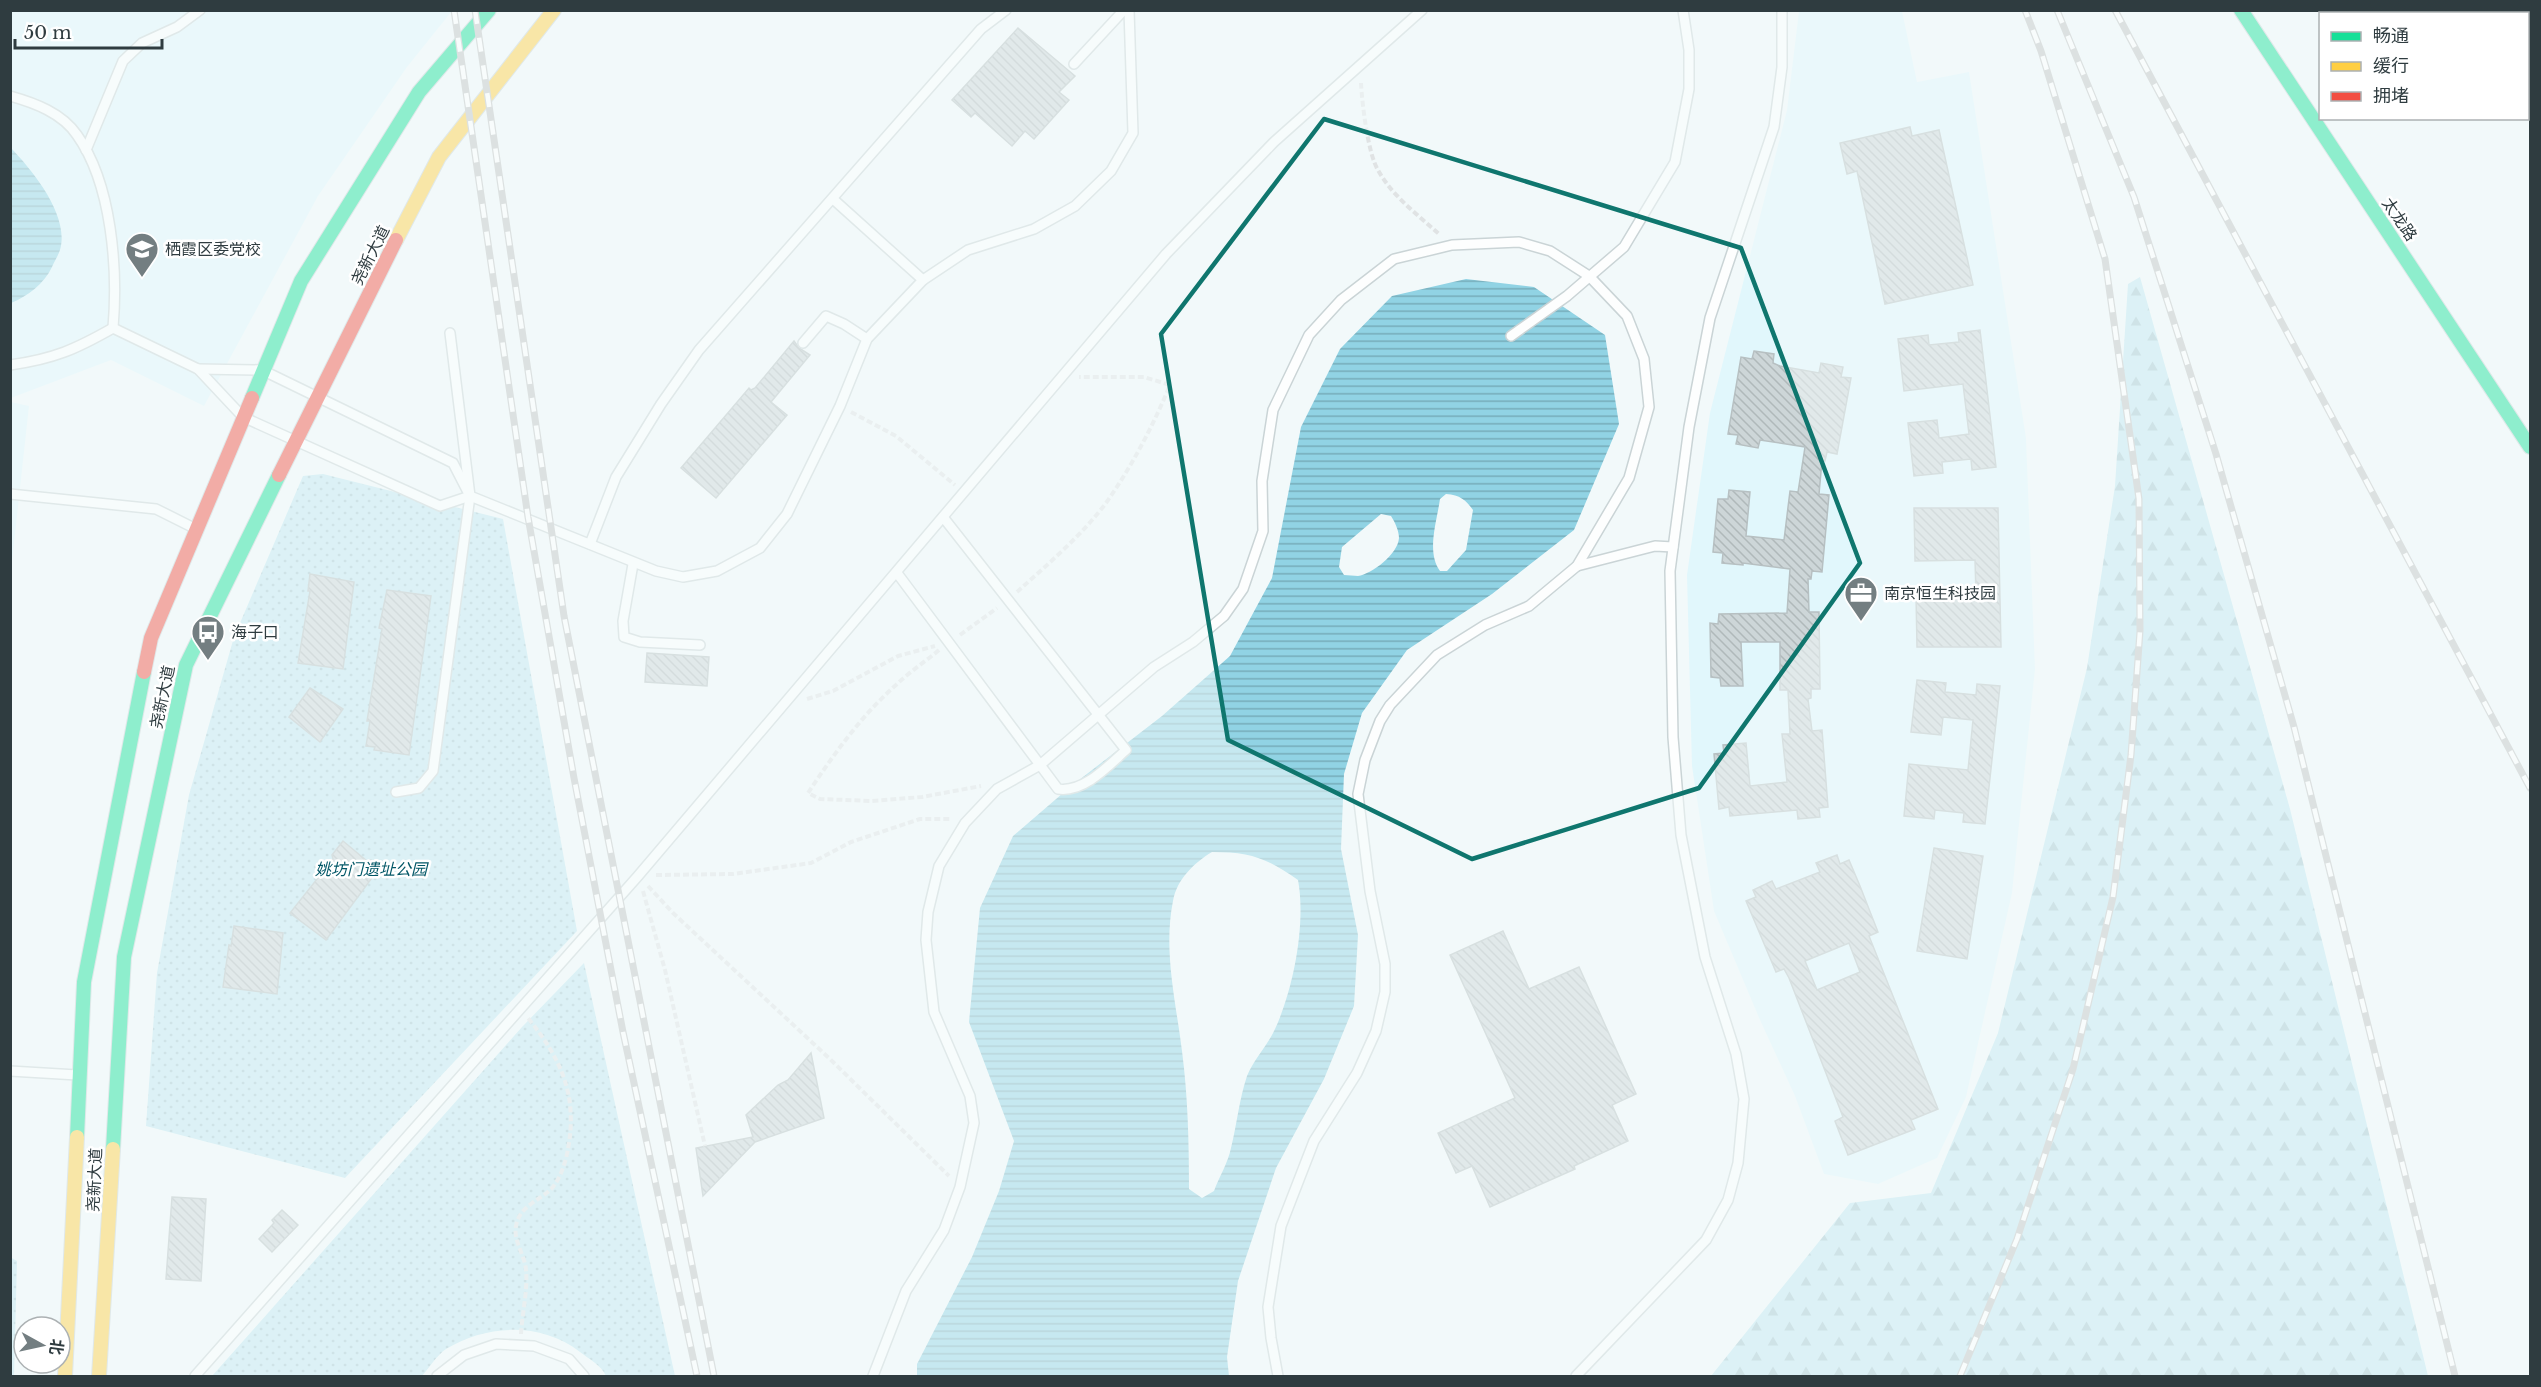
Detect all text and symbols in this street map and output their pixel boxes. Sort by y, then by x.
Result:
scale bar [15,12,162,50]
legend [2319,12,2529,120]
text: 50 m [24,22,72,44]
text: 畅通 [2373,25,2409,47]
text: 缓行 [2373,55,2409,77]
text: 拥堵 [2373,85,2409,107]
street label: 太龙路 [2378,194,2422,244]
street label: 尧新大道 [347,222,393,288]
school or university icon: 栖霞区委党校 [124,231,160,278]
place label: 栖霞区委党校 [165,239,261,259]
office icon: 南京恒生科技园 [1843,575,1879,622]
place label: 南京恒生科技园 [1884,583,1996,603]
bus stop icon: 海子口 [190,614,226,661]
place label: 海子口 [231,622,279,642]
street label: 尧新大道 [146,664,178,730]
park label: 姚坊门遗址公园 [315,859,429,879]
street label: 尧新大道 [82,1148,106,1212]
north arrow [12,1315,72,1375]
text: 北 [46,1338,68,1356]

